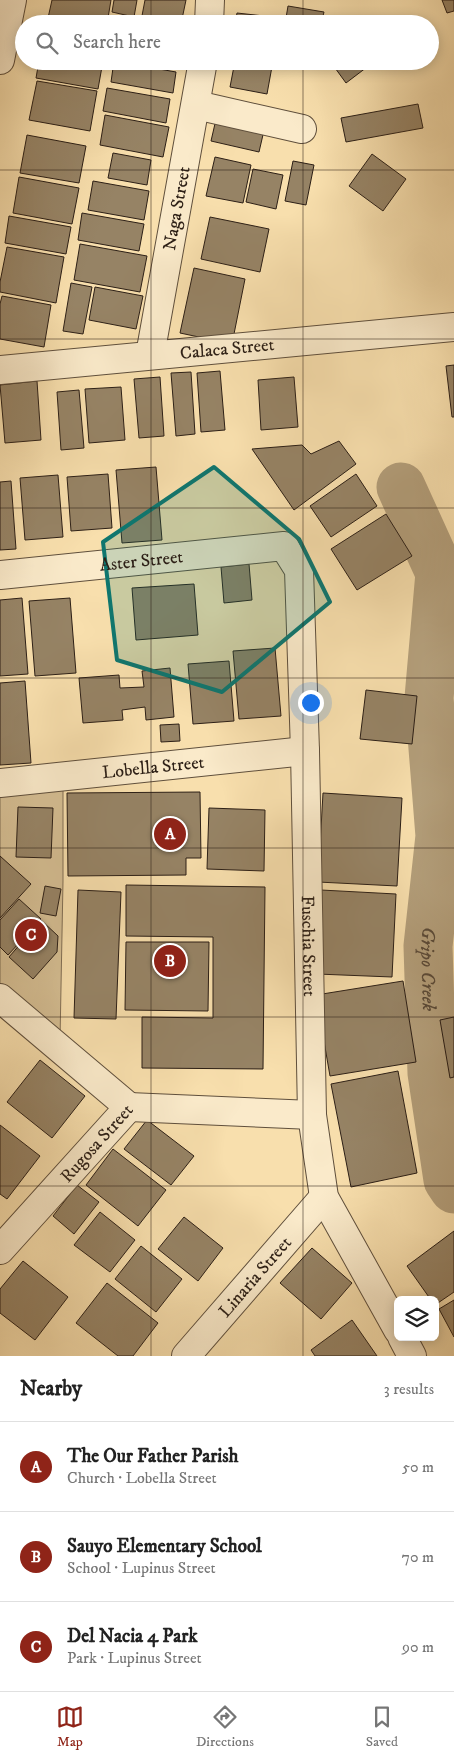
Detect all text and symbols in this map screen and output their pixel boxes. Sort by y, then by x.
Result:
search box [15,15,439,70]
icon: search [33,29,61,57]
text: Search here [73,31,161,54]
street label: Naga Street [159,165,196,252]
street label: Calaca Street [179,334,275,365]
street label: Aster Street [99,546,184,577]
your location [298,690,324,716]
street label: Lobella Street [101,752,206,784]
pin: A [154,815,186,853]
street label: Fuschia Street [296,895,320,997]
pin: C [15,916,47,954]
water label: Gripo Creek [414,926,440,1011]
pin: B [154,942,186,980]
street label: Rugosa Street [56,1100,138,1188]
street label: Linaria Street [214,1232,297,1322]
map controls [394,1296,439,1341]
button: layers [394,1296,439,1341]
text: Nearby [20,1376,82,1402]
text: 3 results [384,1379,434,1399]
text: The Our Father Parish [67,1445,239,1468]
text: A [31,1457,41,1477]
text: 50 m [402,1457,434,1477]
text: Church · Lobella Street [67,1468,217,1488]
text: Sauyo Elementary School [67,1535,262,1558]
text: B [31,1547,41,1567]
text: 70 m [402,1547,434,1567]
text: School · Lupinus Street [67,1558,216,1578]
text: Del Nacia 4 Park [67,1625,198,1648]
text: C [31,1637,41,1657]
text: 90 m [402,1637,434,1657]
text: Park · Lupinus Street [67,1648,202,1668]
tab: Map [56,1703,84,1751]
tab: Directions [196,1703,254,1751]
tab: Saved [366,1703,398,1751]

